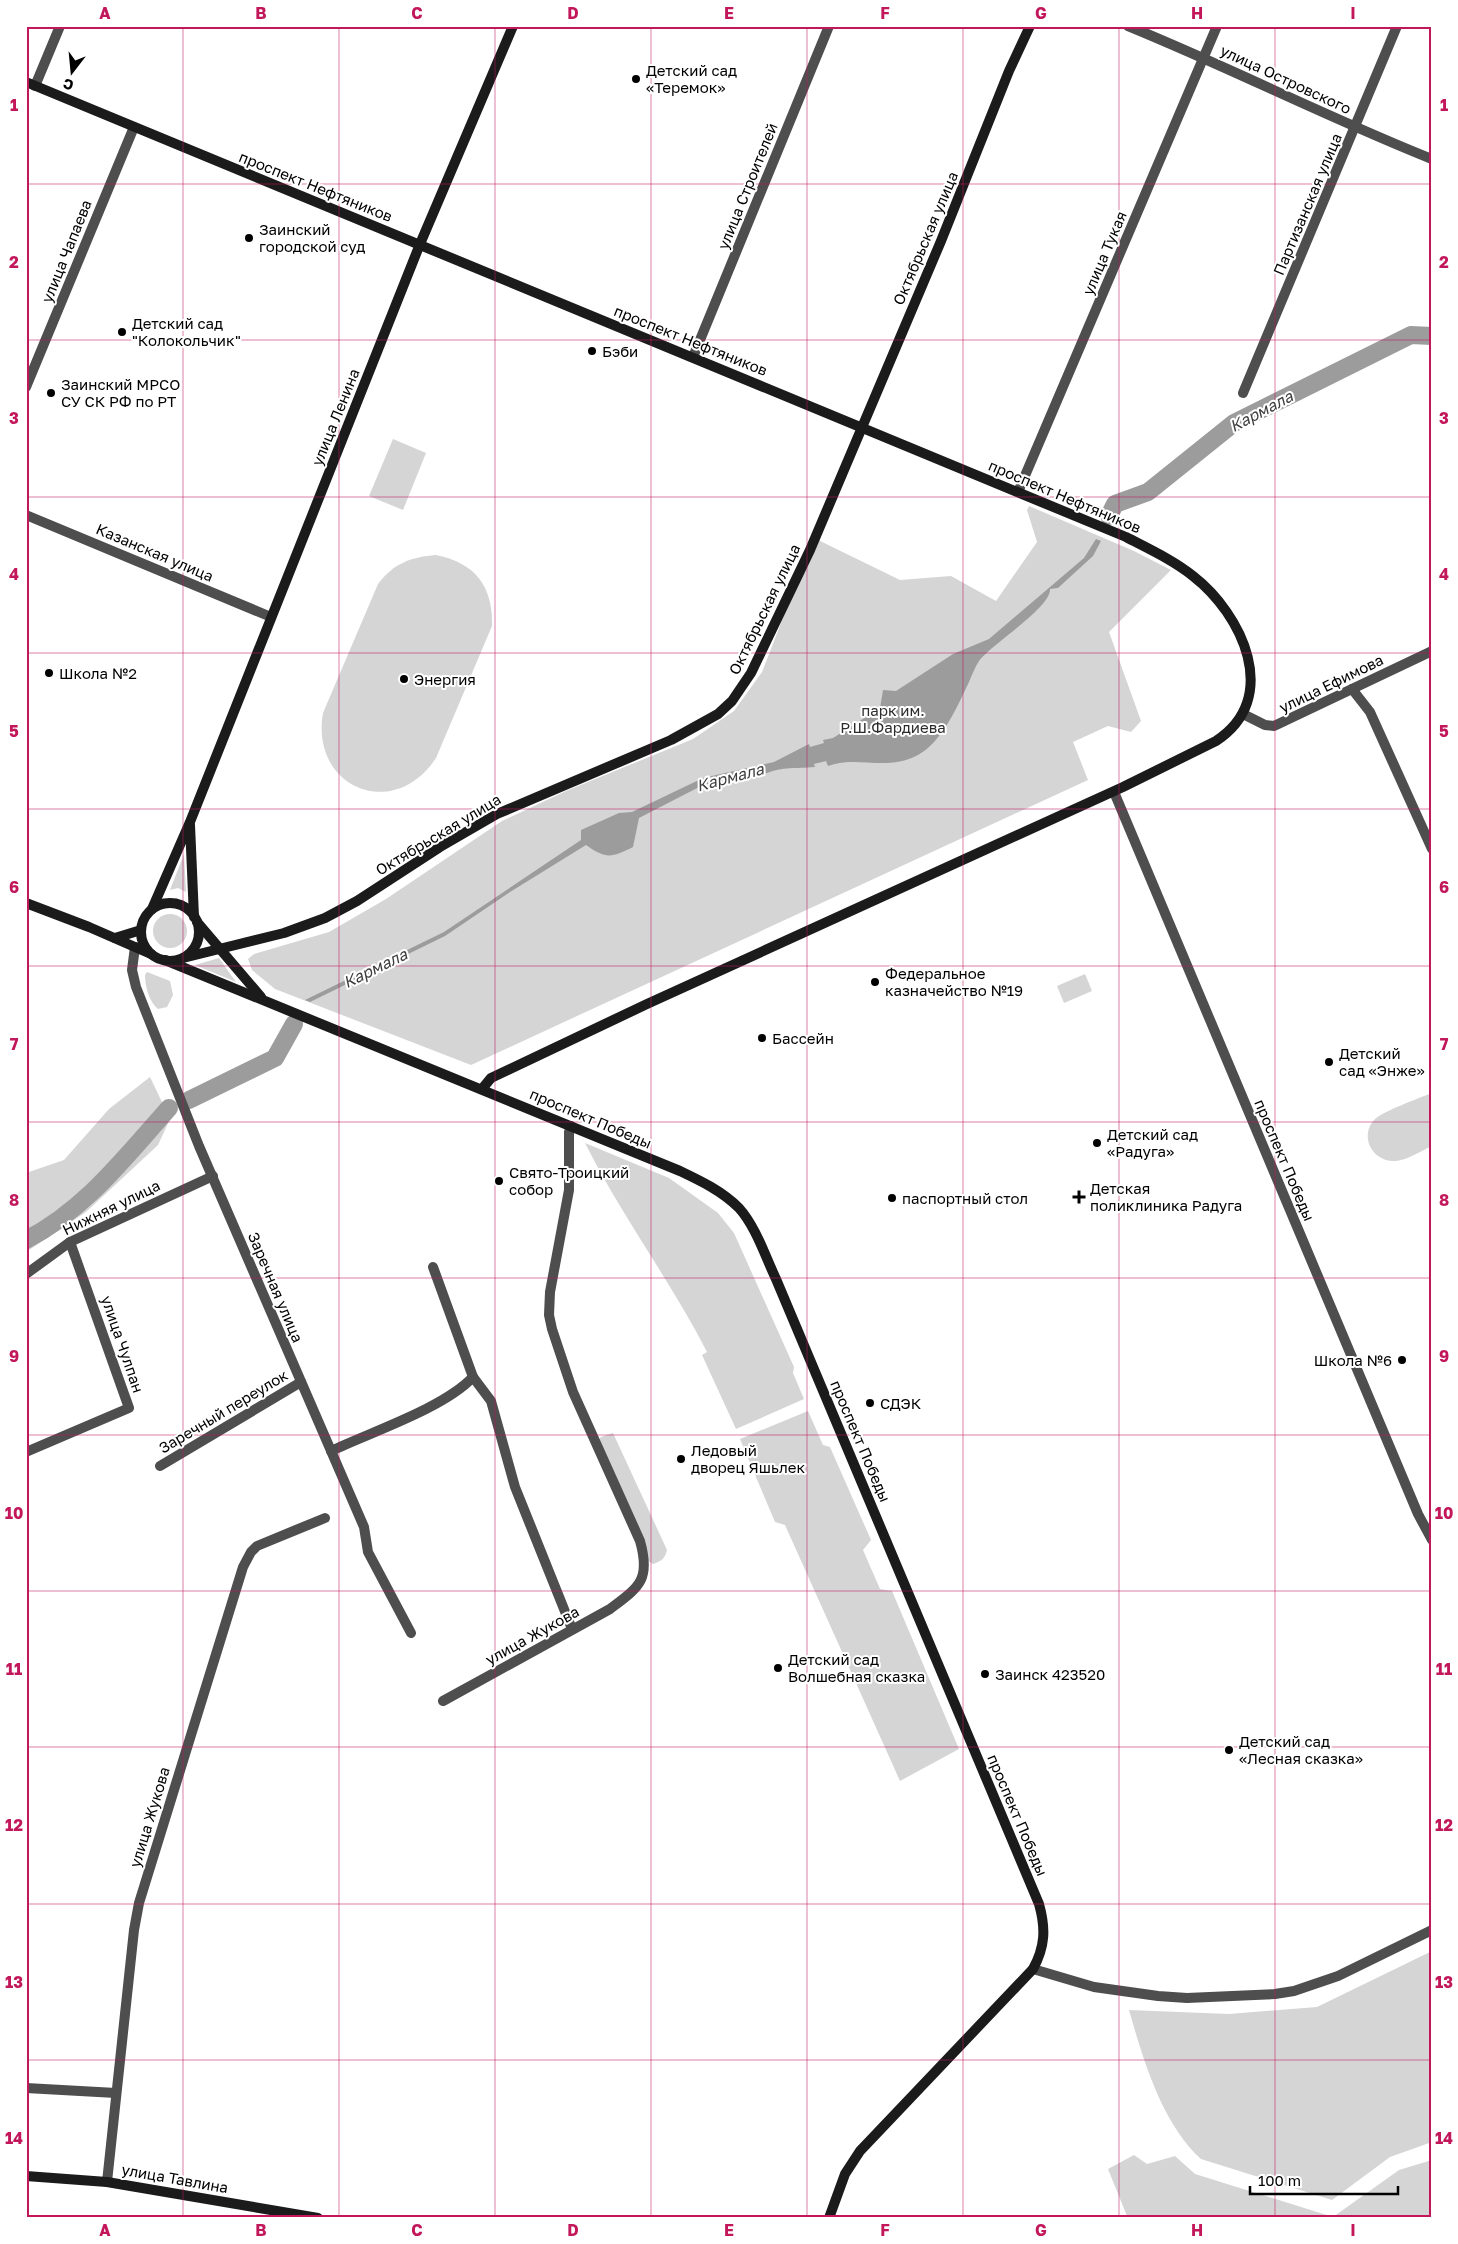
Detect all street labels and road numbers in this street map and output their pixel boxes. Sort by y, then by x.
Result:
street label: улица Островского [1218,41,1354,117]
street label: улица Строителей [713,120,781,252]
street label: Партизанская улица [1269,130,1345,278]
street label: проспект Нефтяников [237,147,395,225]
street label: Октябрьская улица [889,169,961,307]
street label: улица Чапаева [37,197,95,305]
street label: улица Тукая [1078,208,1130,298]
street label: проспект Нефтяников [612,301,770,379]
street label: улица Ленина [307,366,363,468]
street label: проспект Нефтяников [986,456,1144,536]
street label: Казанская улица [94,519,216,585]
street label: Октябрьская улица [725,541,803,677]
street label: улица Ефимова [1276,650,1386,716]
street label: Октябрьская улица [372,789,504,879]
street label: проспект Победы [527,1084,655,1152]
street label: проспект Победы [1251,1096,1319,1224]
street label: Нижняя улица [59,1176,163,1238]
street label: Заречная улица [245,1229,307,1345]
street label: улица Чулпан [98,1293,148,1395]
street label: Заречный переулок [155,1365,291,1457]
street label: проспект Победы [827,1377,895,1505]
street label: улица Жукова [482,1602,582,1668]
street label: проспект Победы [984,1751,1052,1879]
street label: улица Жукова [125,1765,173,1869]
street label: улица Тавлина [120,2160,230,2196]

